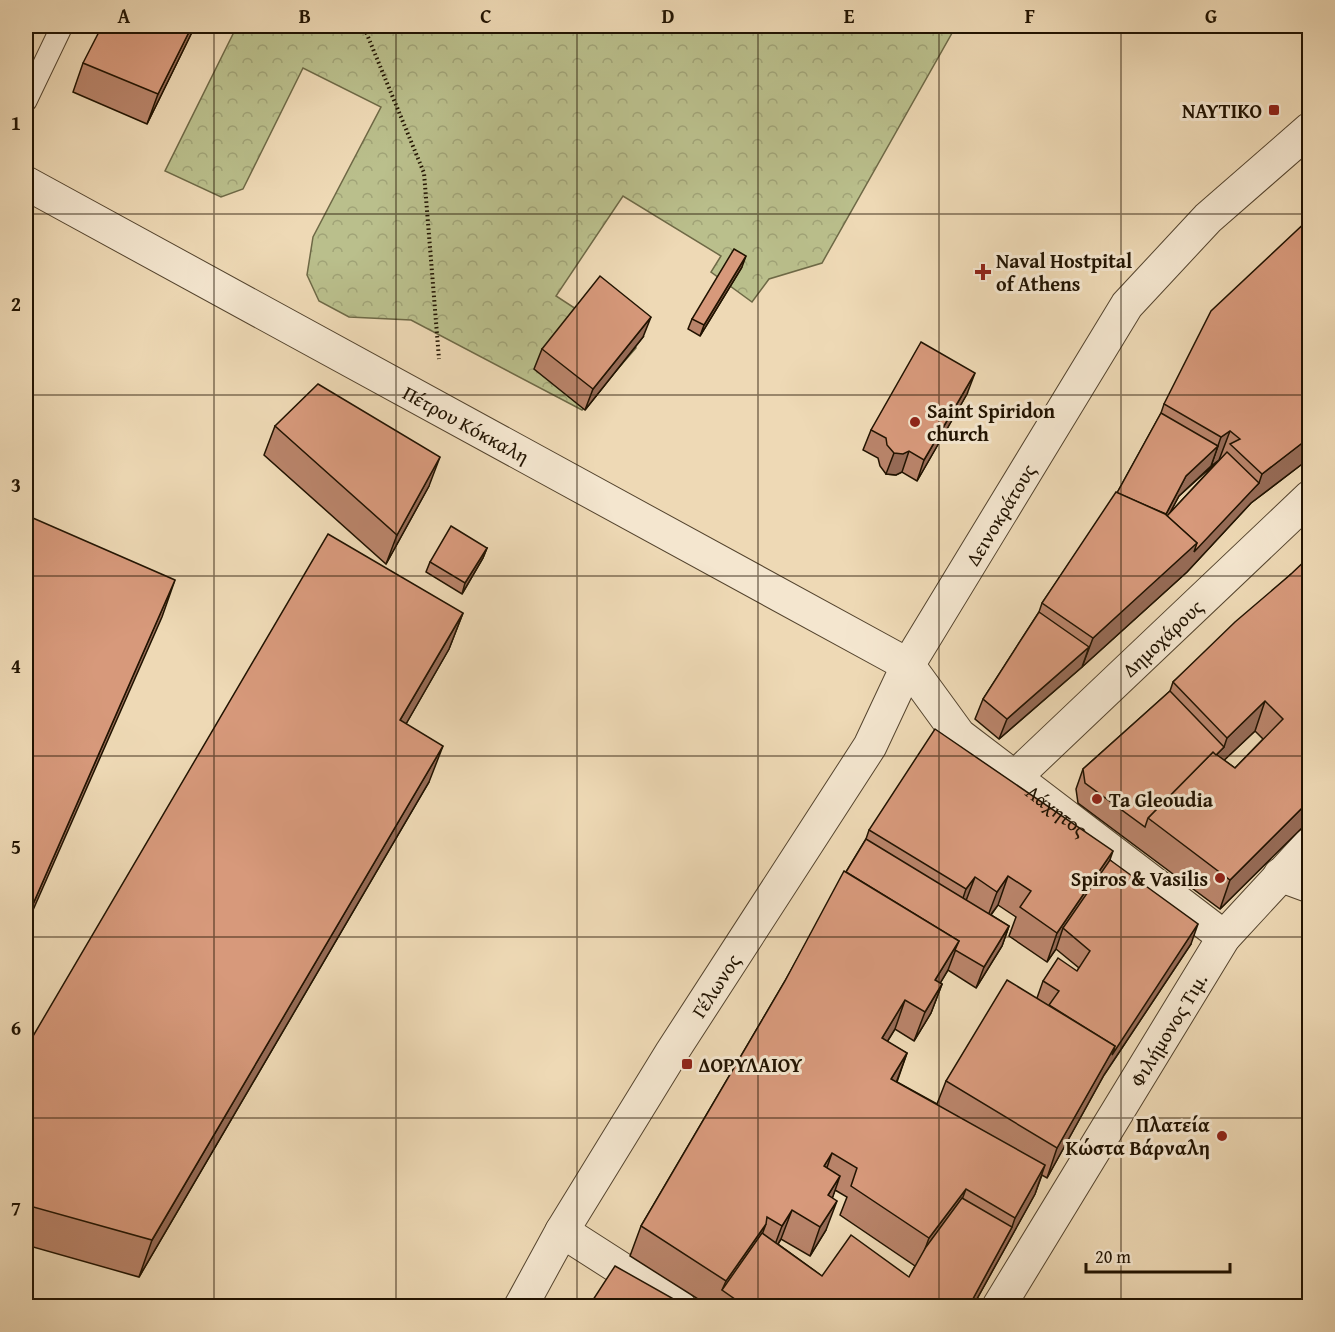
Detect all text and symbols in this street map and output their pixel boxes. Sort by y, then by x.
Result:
text: A [118,1,131,30]
text: B [299,1,311,30]
text: C [480,1,492,30]
text: D [661,1,675,30]
text: E [844,1,855,30]
text: F [1025,1,1035,30]
text: G [1205,1,1217,30]
place label: ΝΑΥΤΙΚΟ [1182,96,1262,125]
marker: ΝΑΥΤΙΚΟ [1267,103,1281,117]
text: 1 [11,108,21,137]
place label: Naval Hostpital of Athens [996,246,1132,298]
marker: Naval Hostpital of Athens [974,263,992,281]
text: 2 [11,289,21,318]
street label: Πέτρου Κόκκαλη [398,377,535,470]
place label: Saint Spiridon church [927,396,1055,448]
marker: Saint Spiridon church [908,415,922,429]
street label: Δεινοκράτους [958,457,1042,571]
text: 3 [11,470,21,499]
street label: Δημοχάρους [1115,592,1209,683]
text: 4 [11,651,21,680]
street label: Λάχητος [1020,777,1094,843]
place label: Ta Gleoudia [1109,785,1214,814]
marker: Ta Gleoudia [1090,792,1104,806]
text: 5 [11,832,21,861]
place label: Spiros & Vasilis [1071,864,1208,893]
marker: Spiros & Vasilis [1213,871,1227,885]
street label: Γέλωνος [684,947,747,1023]
street label: Φιλήμονος Τιμ. [1122,967,1214,1092]
text: 6 [11,1013,21,1042]
place label: ΔΟΡΥΛΑΙΟΥ [698,1050,803,1079]
marker: ΔΟΡΥΛΑΙΟΥ [680,1057,694,1071]
place label: Πλατεία Κώστα Βάρναλη [1066,1110,1210,1162]
marker: Πλατεία Κώστα Βάρναλη [1215,1129,1229,1143]
text: 7 [11,1193,21,1222]
scale bar [1086,1236,1230,1274]
text: 20 m [1095,1243,1131,1270]

